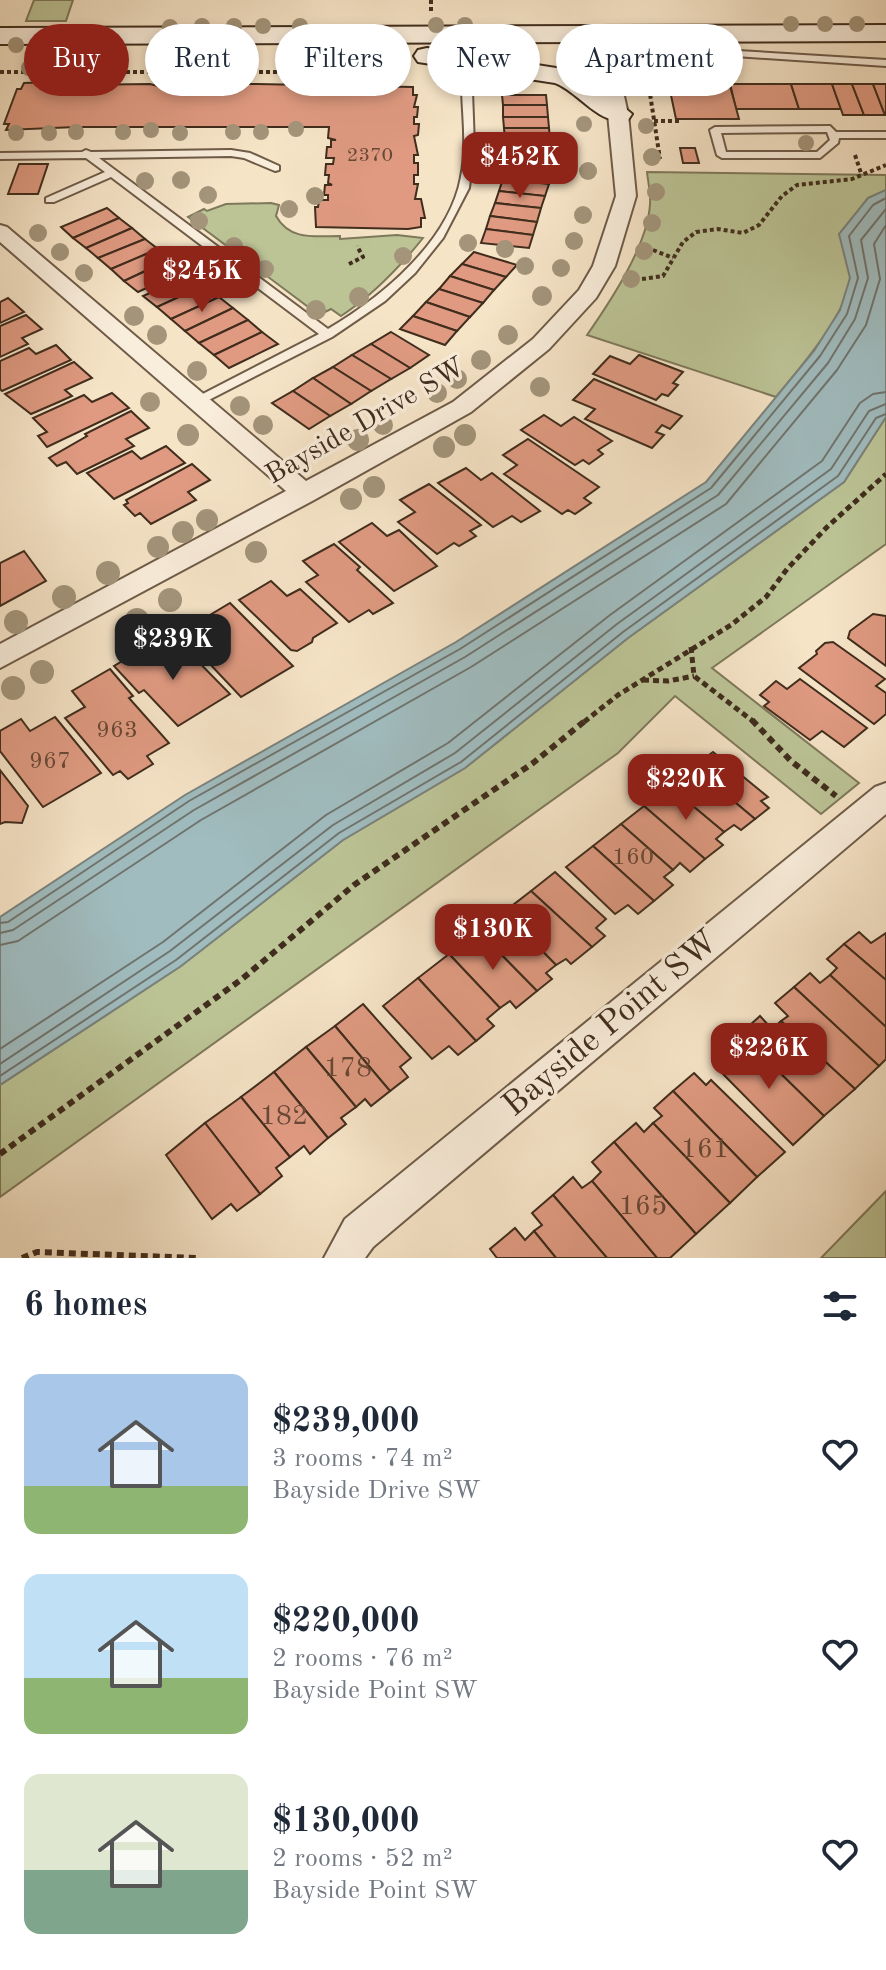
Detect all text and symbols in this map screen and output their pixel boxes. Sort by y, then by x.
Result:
chip: Buy [24,24,129,96]
chip: Rent [145,24,259,96]
chip: Filters [275,24,411,96]
chip: New [427,24,540,96]
chip: Apartment [556,24,743,96]
pin: $452K [464,132,576,200]
text: $452K [480,145,560,171]
house number: 2370 [347,146,393,166]
pin: $245K [146,246,258,314]
text: $245K [162,259,242,285]
street label: Bayside Drive SW [262,354,470,490]
pin: $239K [117,614,229,682]
text: $239K [133,627,213,653]
house number: 963 [96,719,138,743]
house number: 967 [29,750,71,774]
pin: $220K [630,754,742,822]
text: $220K [646,767,726,793]
house number: 160 [612,846,654,870]
pin: $130K [437,904,549,972]
text: $130K [453,917,533,943]
street label: Bayside Point SW [497,924,725,1124]
pin: $226K [713,1023,825,1091]
text: $226K [729,1036,809,1062]
house number: 178 [324,1055,372,1083]
house number: 182 [260,1103,308,1131]
house number: 161 [681,1136,729,1164]
house number: 165 [619,1193,667,1221]
icon: filters [818,1284,862,1328]
text: 6 homes [24,1289,147,1323]
text: $239,000 [272,1405,420,1439]
icon: home [88,1406,184,1502]
icon: heart [818,1432,862,1476]
text: 3 rooms · 74 m² [272,1446,453,1472]
text: Bayside Drive SW [272,1478,481,1504]
text: $220,000 [272,1605,420,1639]
icon: home [88,1606,184,1702]
icon: heart [818,1632,862,1676]
text: 2 rooms · 76 m² [272,1646,453,1672]
text: Bayside Point SW [272,1678,478,1704]
text: $130,000 [272,1805,420,1839]
icon: home [88,1806,184,1902]
icon: heart [818,1832,862,1876]
text: 2 rooms · 52 m² [272,1846,453,1872]
text: Bayside Point SW [272,1878,478,1904]

